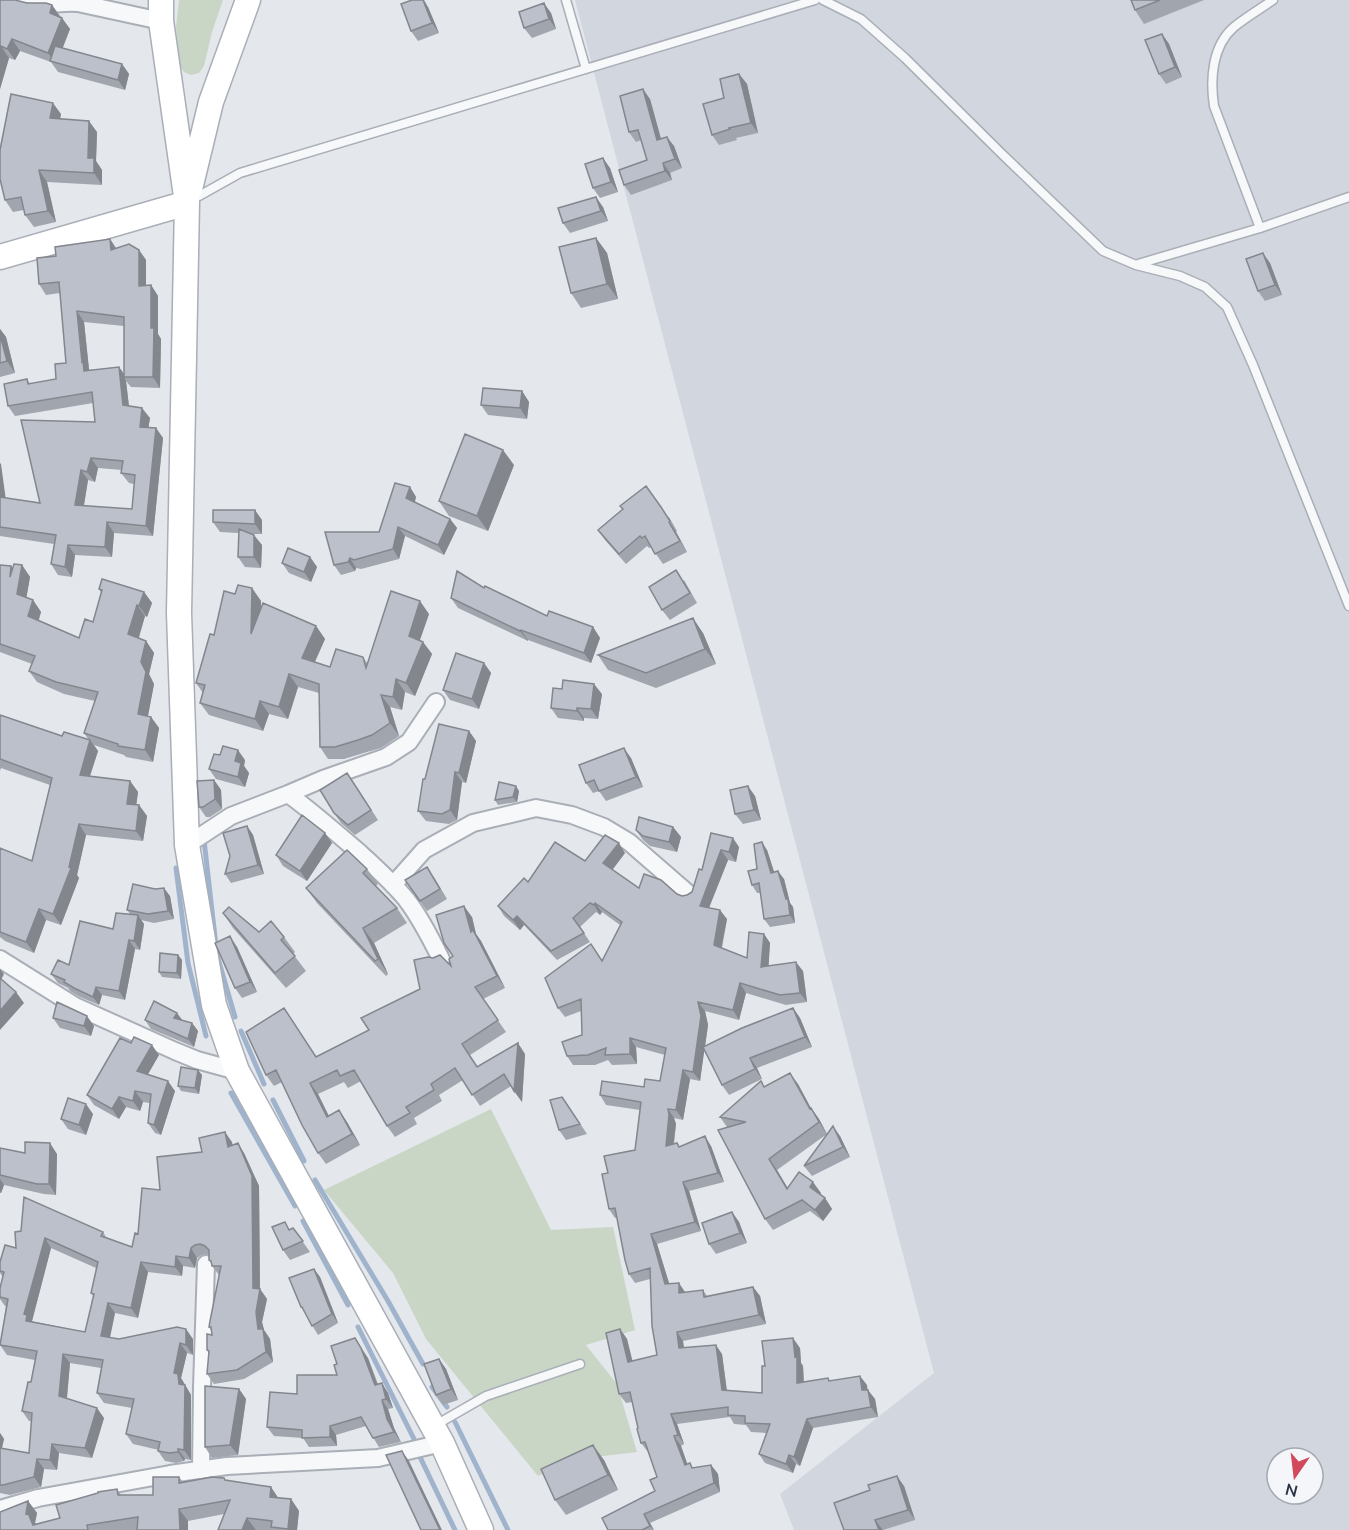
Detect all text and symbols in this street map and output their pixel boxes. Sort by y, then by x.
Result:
north arrow [1265,1446,1325,1506]
text: N [1283,1479,1300,1502]

